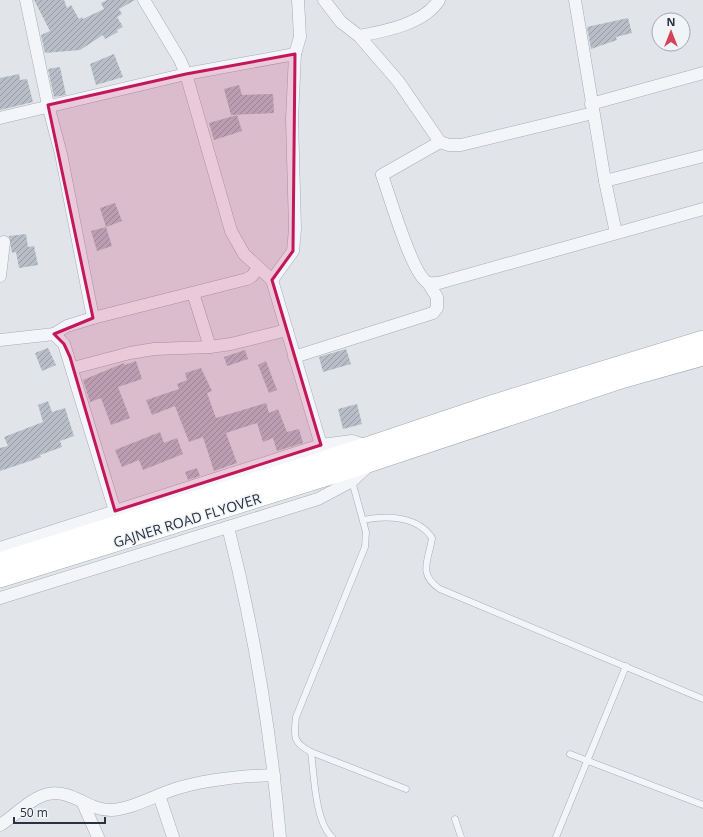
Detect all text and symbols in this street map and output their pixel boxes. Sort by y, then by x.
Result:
north arrow [651,12,691,52]
text: N [667,14,675,29]
street label: GAJNER ROAD FLYOVER [111,488,264,552]
scale bar [14,799,105,825]
text: 50 m [20,804,48,821]

